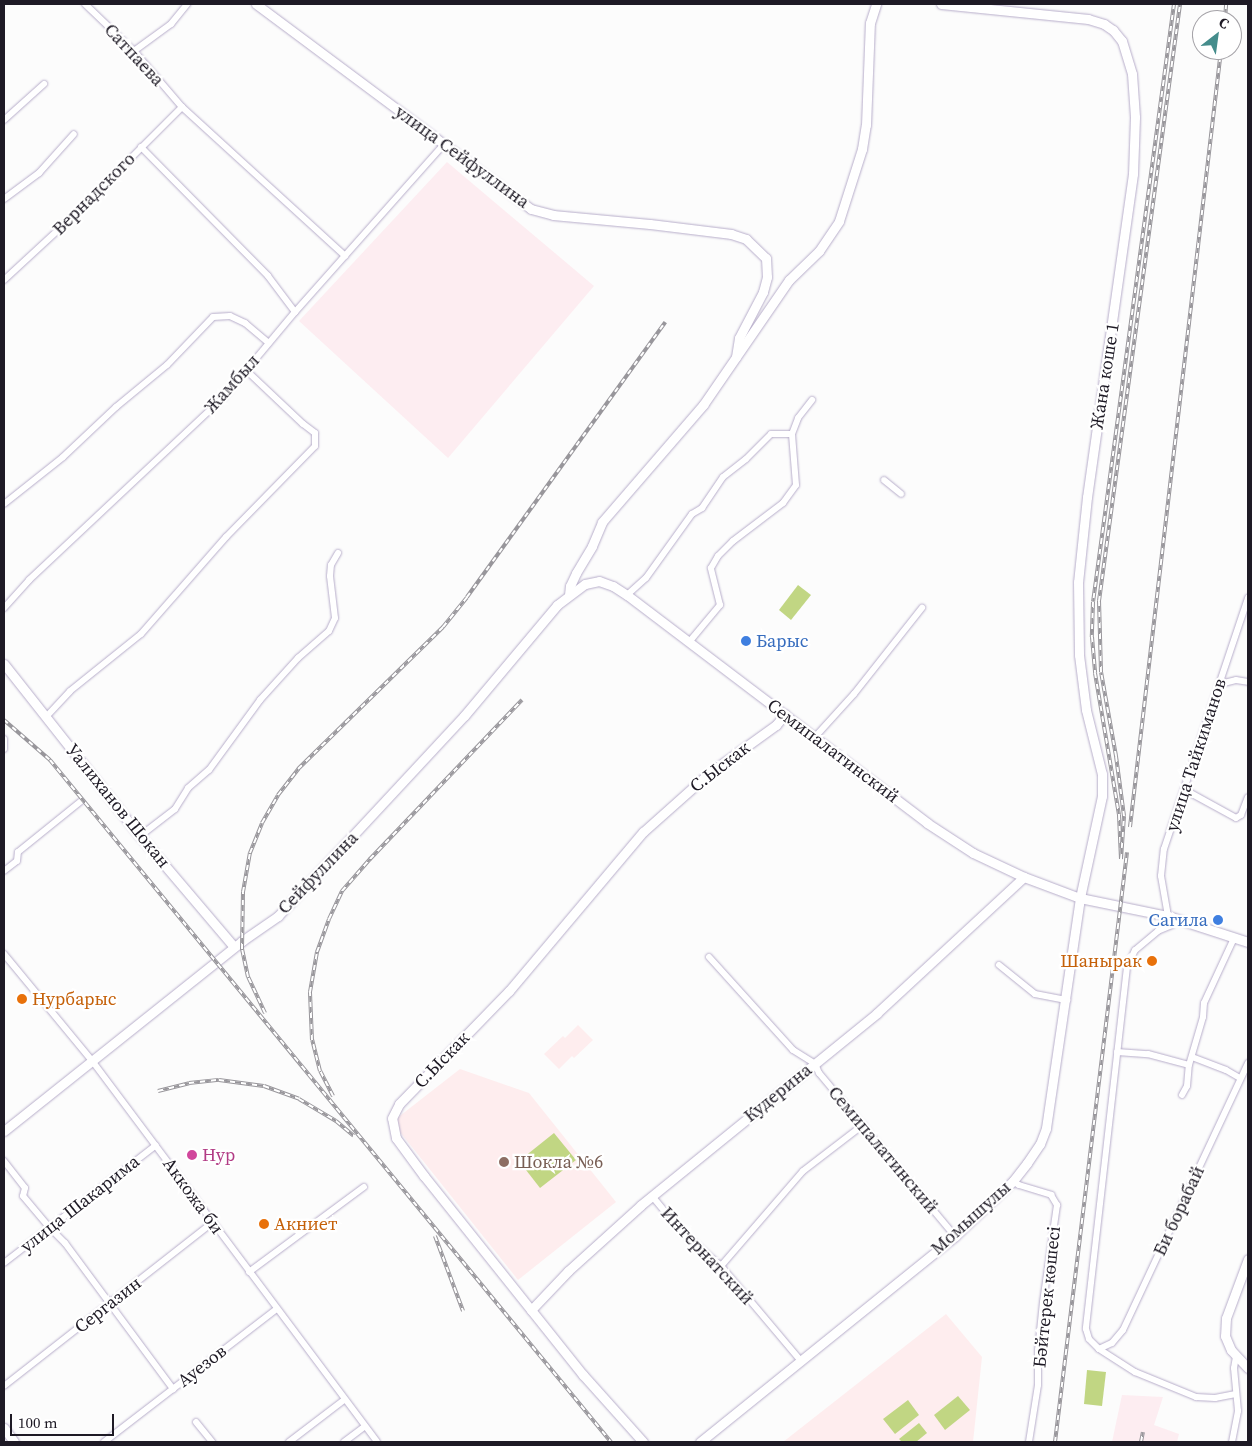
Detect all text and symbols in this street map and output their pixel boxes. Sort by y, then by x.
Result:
north arrow [1192,10,1242,60]
text: С [1215,12,1233,34]
street label: Сатпаева [100,19,168,91]
street label: улица Сейфуллина [391,101,533,213]
street label: Вернадского [48,148,140,240]
street label: Жана коше 1 [1086,321,1124,431]
street label: Жамбыл [200,350,264,418]
place label: Барыс [756,630,809,652]
marker: Барыс [740,635,752,647]
street label: улица Тайкиманов [1161,676,1231,834]
street label: Семипалатинский [763,694,903,808]
street label: С.Ыскак [686,737,754,797]
street label: Уалиханов Шокан [61,740,175,872]
street label: Сейфуллина [273,827,363,919]
place label: Сагила [1149,909,1208,931]
marker: Сагила [1212,914,1224,926]
place label: Шанырак [1060,950,1142,972]
marker: Шанырак [1146,955,1158,967]
place label: Нурбарыс [32,988,117,1010]
marker: Нурбарыс [16,993,28,1005]
street label: С.Ыскак [410,1027,474,1093]
street label: Кудерина [740,1059,816,1127]
street label: Семипалатинский [823,1082,943,1218]
place label: Нур [202,1144,235,1166]
marker: Нур [186,1149,198,1161]
street label: улица Шакарима [16,1151,144,1257]
place label: Шокла №6 [514,1151,603,1173]
street label: Аккожа би [158,1154,228,1238]
marker: Шокла №6 [498,1156,510,1168]
street label: Би борабай [1149,1163,1209,1259]
street label: Момышулы [927,1177,1015,1259]
street label: Интернатский [656,1202,758,1310]
place label: Акниет [274,1213,337,1235]
marker: Акниет [258,1218,270,1230]
street label: Бәйтерек көшесі [1029,1225,1065,1369]
street label: Сергазин [70,1272,146,1338]
street label: Ауезов [173,1340,231,1392]
scale bar [12,1404,116,1436]
text: 100 m [18,1412,58,1433]

